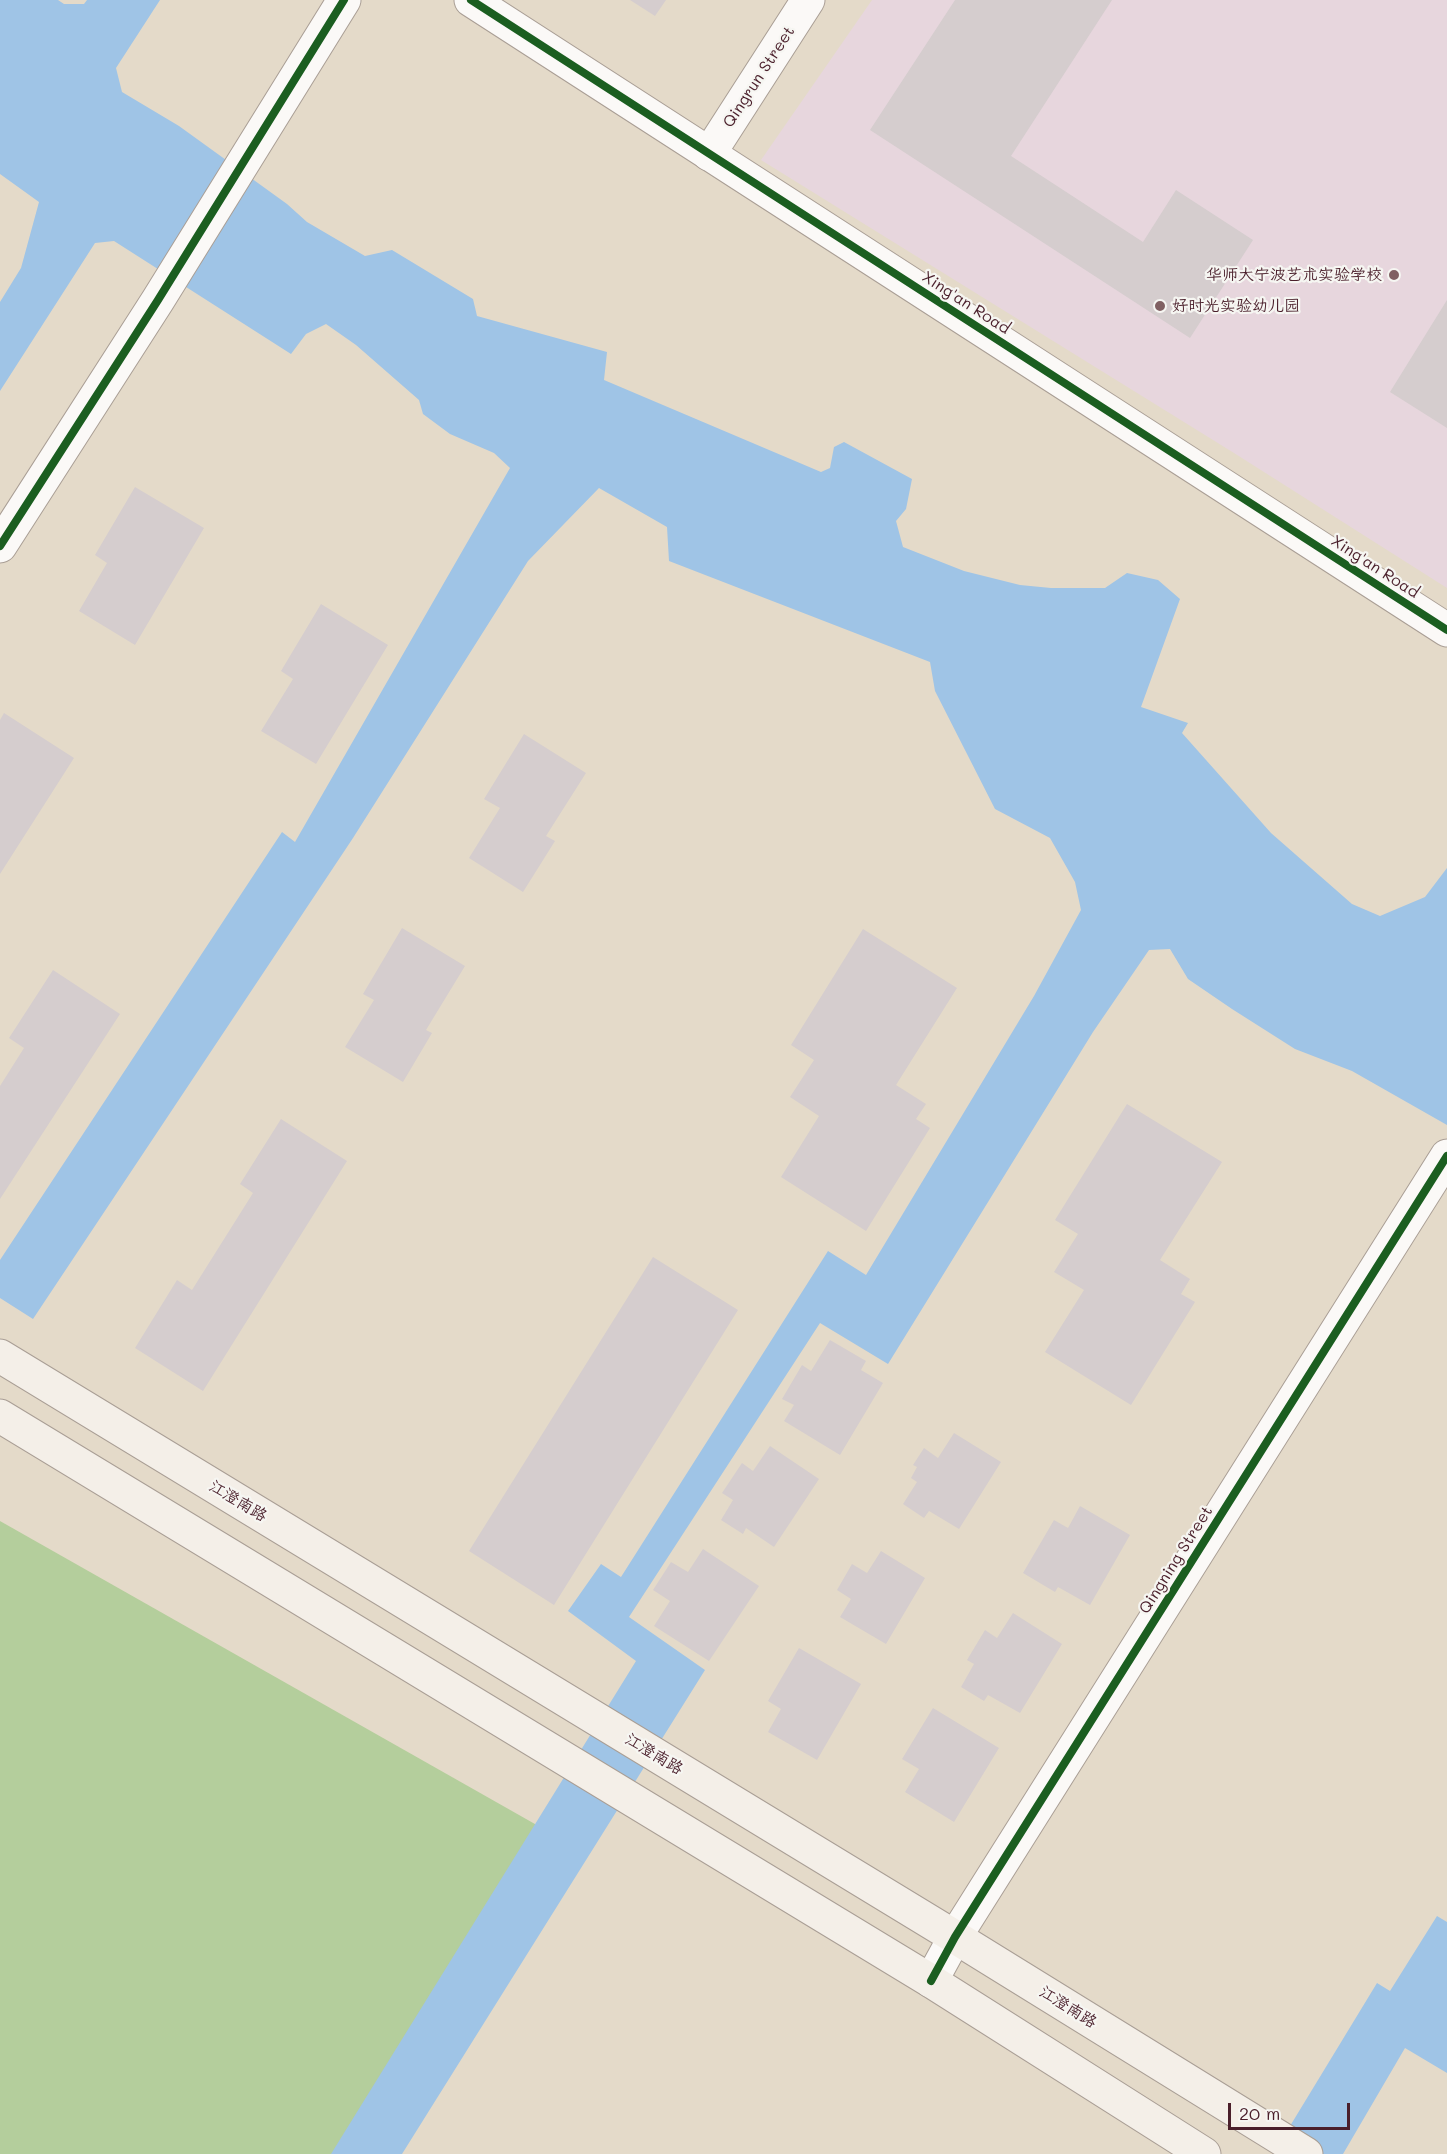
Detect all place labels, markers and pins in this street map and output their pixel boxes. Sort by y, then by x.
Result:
place label: 华师大宁波艺术实验学校 [1206,265,1382,285]
marker: 华师大宁波艺术实验学校 [1387,268,1401,282]
place label: 好时光实验幼儿园 [1172,296,1300,316]
marker: 好时光实验幼儿园 [1153,299,1167,313]

